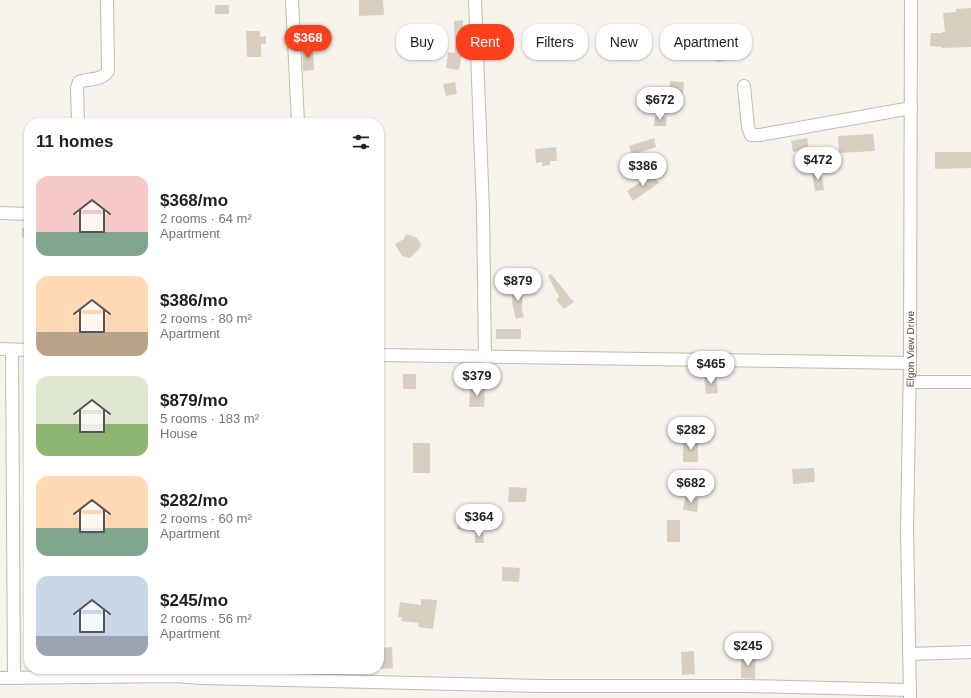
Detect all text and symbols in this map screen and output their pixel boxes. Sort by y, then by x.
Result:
chip: Buy [396,24,448,60]
chip: Rent [456,24,514,60]
chip: Filters [522,24,588,60]
chip: New [596,24,652,60]
chip: Apartment [660,24,752,60]
pin: $368 [284,25,332,59]
text: $368 [294,30,322,45]
pin: $672 [636,87,684,121]
text: $672 [646,92,674,107]
icon: filters [350,131,372,153]
text: 11 homes [36,132,114,151]
pin: $472 [794,147,842,181]
text: $472 [804,152,832,167]
pin: $386 [619,153,667,187]
text: $386 [629,158,657,173]
text: $368/mo [160,191,228,210]
icon: home [68,192,116,240]
text: 2 rooms · 64 m² [160,211,252,226]
text: Apartment [160,226,220,241]
pin: $879 [494,268,542,302]
text: $879 [504,273,532,288]
text: $386/mo [160,291,228,310]
icon: home [68,292,116,340]
text: 2 rooms · 80 m² [160,311,252,326]
street label: Elgon View Drive [904,311,916,387]
text: Apartment [160,326,220,341]
pin: $465 [687,351,735,385]
text: $465 [697,356,725,371]
pin: $379 [453,363,501,397]
text: $379 [463,368,491,383]
text: $879/mo [160,391,228,410]
icon: home [68,392,116,440]
text: 5 rooms · 183 m² [160,411,259,426]
pin: $282 [667,417,715,451]
text: $282 [677,422,705,437]
text: House [160,426,198,441]
pin: $682 [667,470,715,504]
text: $682 [677,475,705,490]
text: $282/mo [160,491,228,510]
icon: home [68,492,116,540]
pin: $364 [455,504,503,538]
text: $364 [465,509,493,524]
text: 2 rooms · 60 m² [160,511,252,526]
text: Apartment [160,526,220,541]
text: $245/mo [160,591,228,610]
icon: home [68,592,116,640]
text: 2 rooms · 56 m² [160,611,252,626]
text: Apartment [160,626,220,641]
pin: $245 [724,633,772,667]
text: $245 [734,638,762,653]

